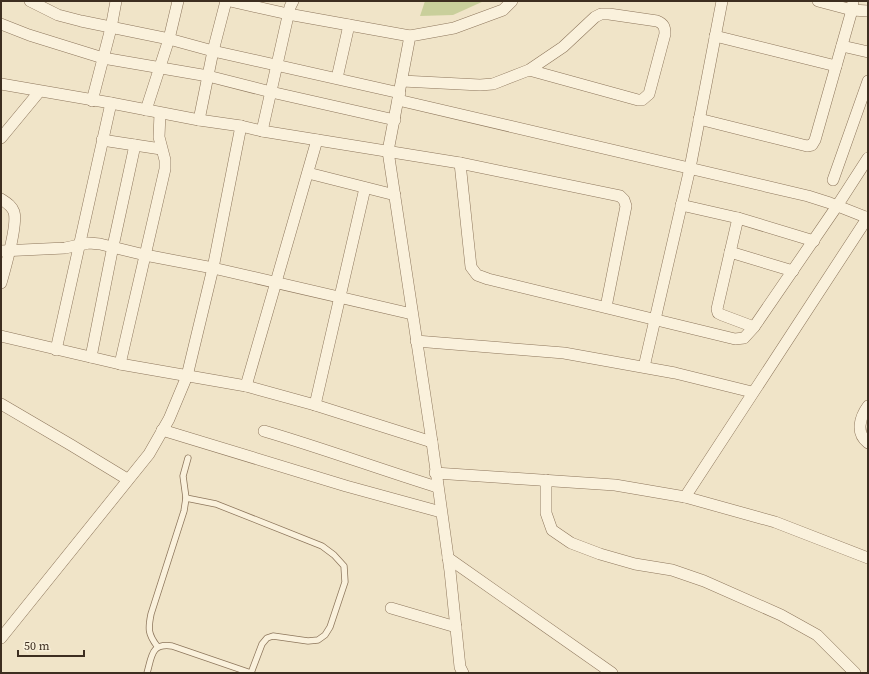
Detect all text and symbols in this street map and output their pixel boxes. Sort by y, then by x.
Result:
scale bar [18,632,84,658]
text: 50 m [24,638,50,654]

